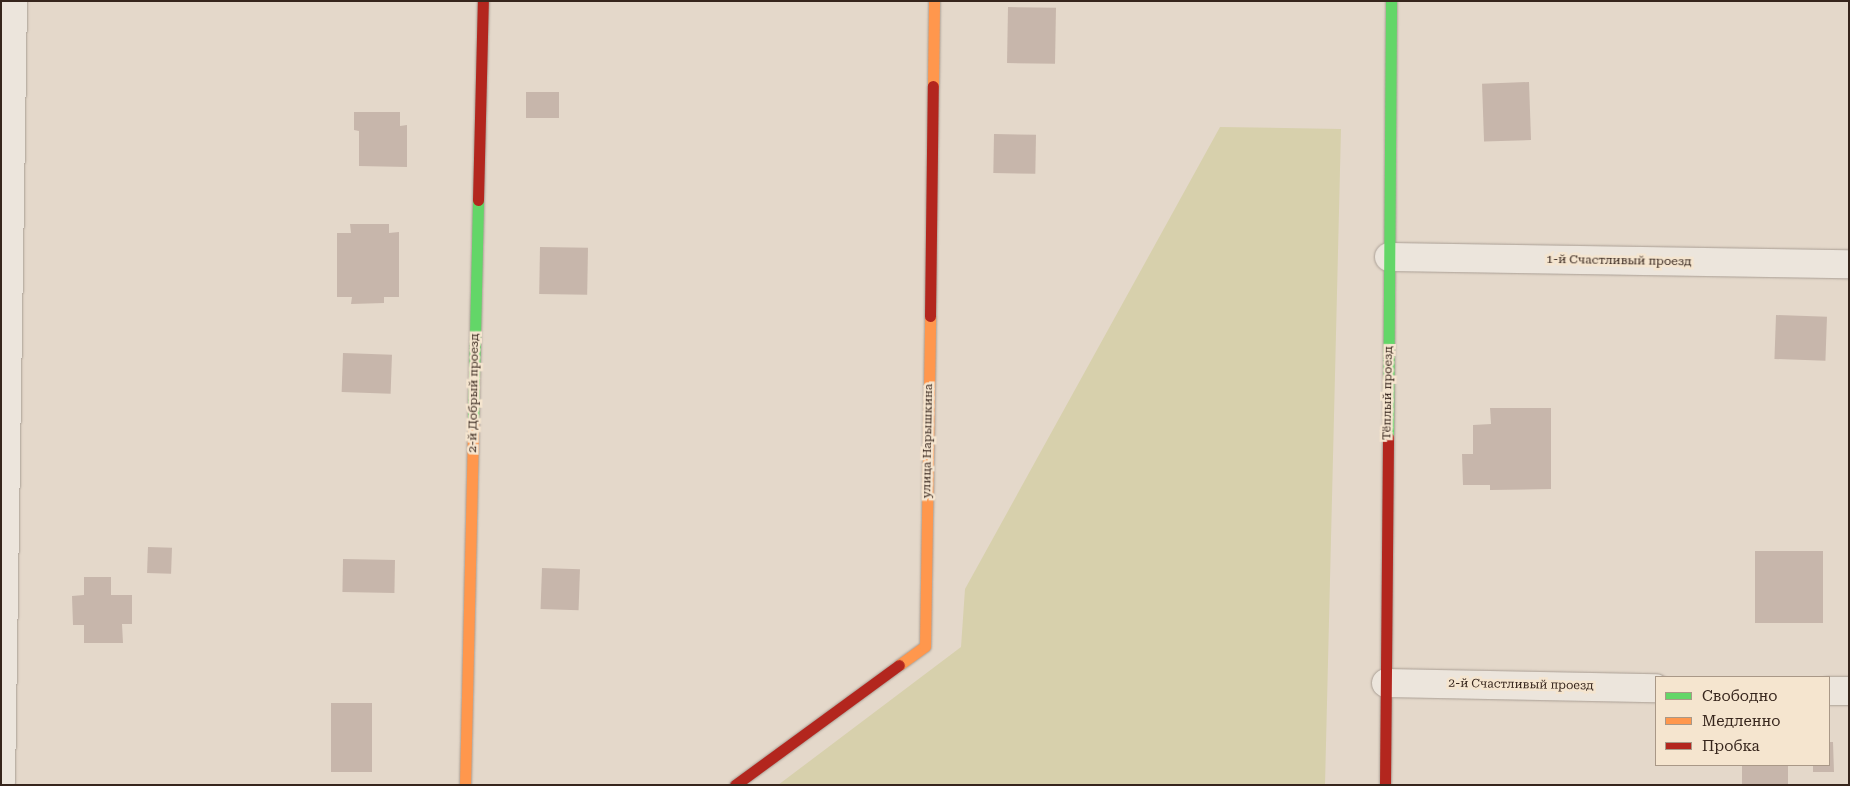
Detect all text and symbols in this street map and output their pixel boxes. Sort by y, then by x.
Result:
street label: 1-й Счастливый проезд [1546,253,1692,269]
street label: 2-й Добрый проезд [466,333,482,453]
street label: Тёплый проезд [1380,346,1396,440]
street label: улица Нарышкина [920,384,936,498]
legend [1655,676,1830,766]
street label: 2-й Счастливый проезд [1448,677,1594,693]
text: Свободно [1702,687,1777,705]
text: Медленно [1702,712,1781,730]
text: Пробка [1702,737,1760,755]

